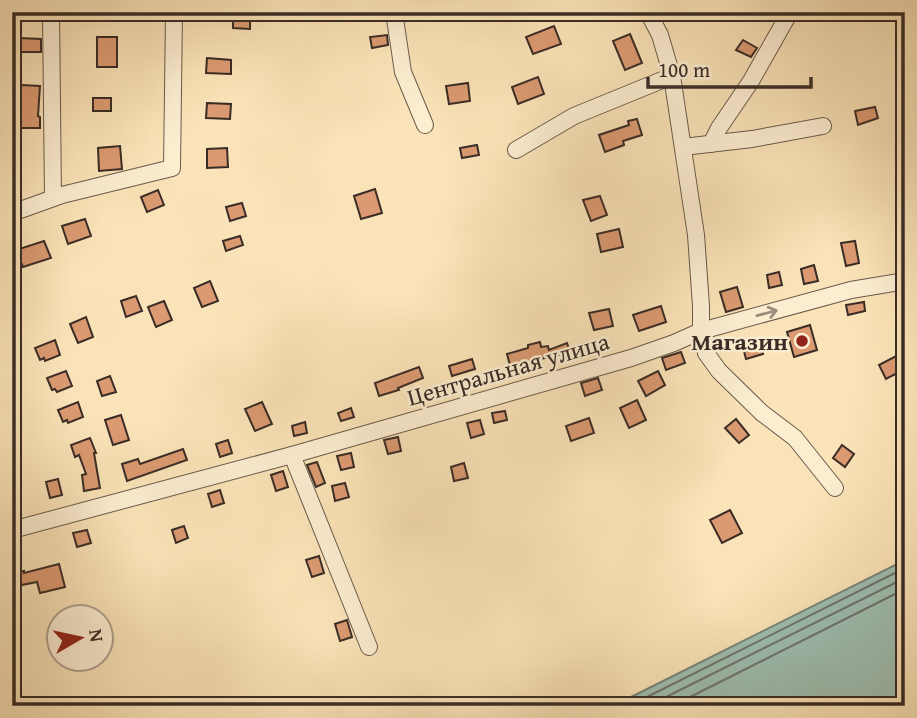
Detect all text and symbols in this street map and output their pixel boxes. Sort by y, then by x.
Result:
scale bar [648,46,810,90]
text: 100 m [658,54,710,85]
one-way arrow [755,306,777,319]
street label: Центральная улица [403,323,614,415]
place label: Магазин [691,324,788,359]
marker: Магазин [794,333,810,349]
north arrow [46,602,116,672]
text: N [82,627,112,644]

